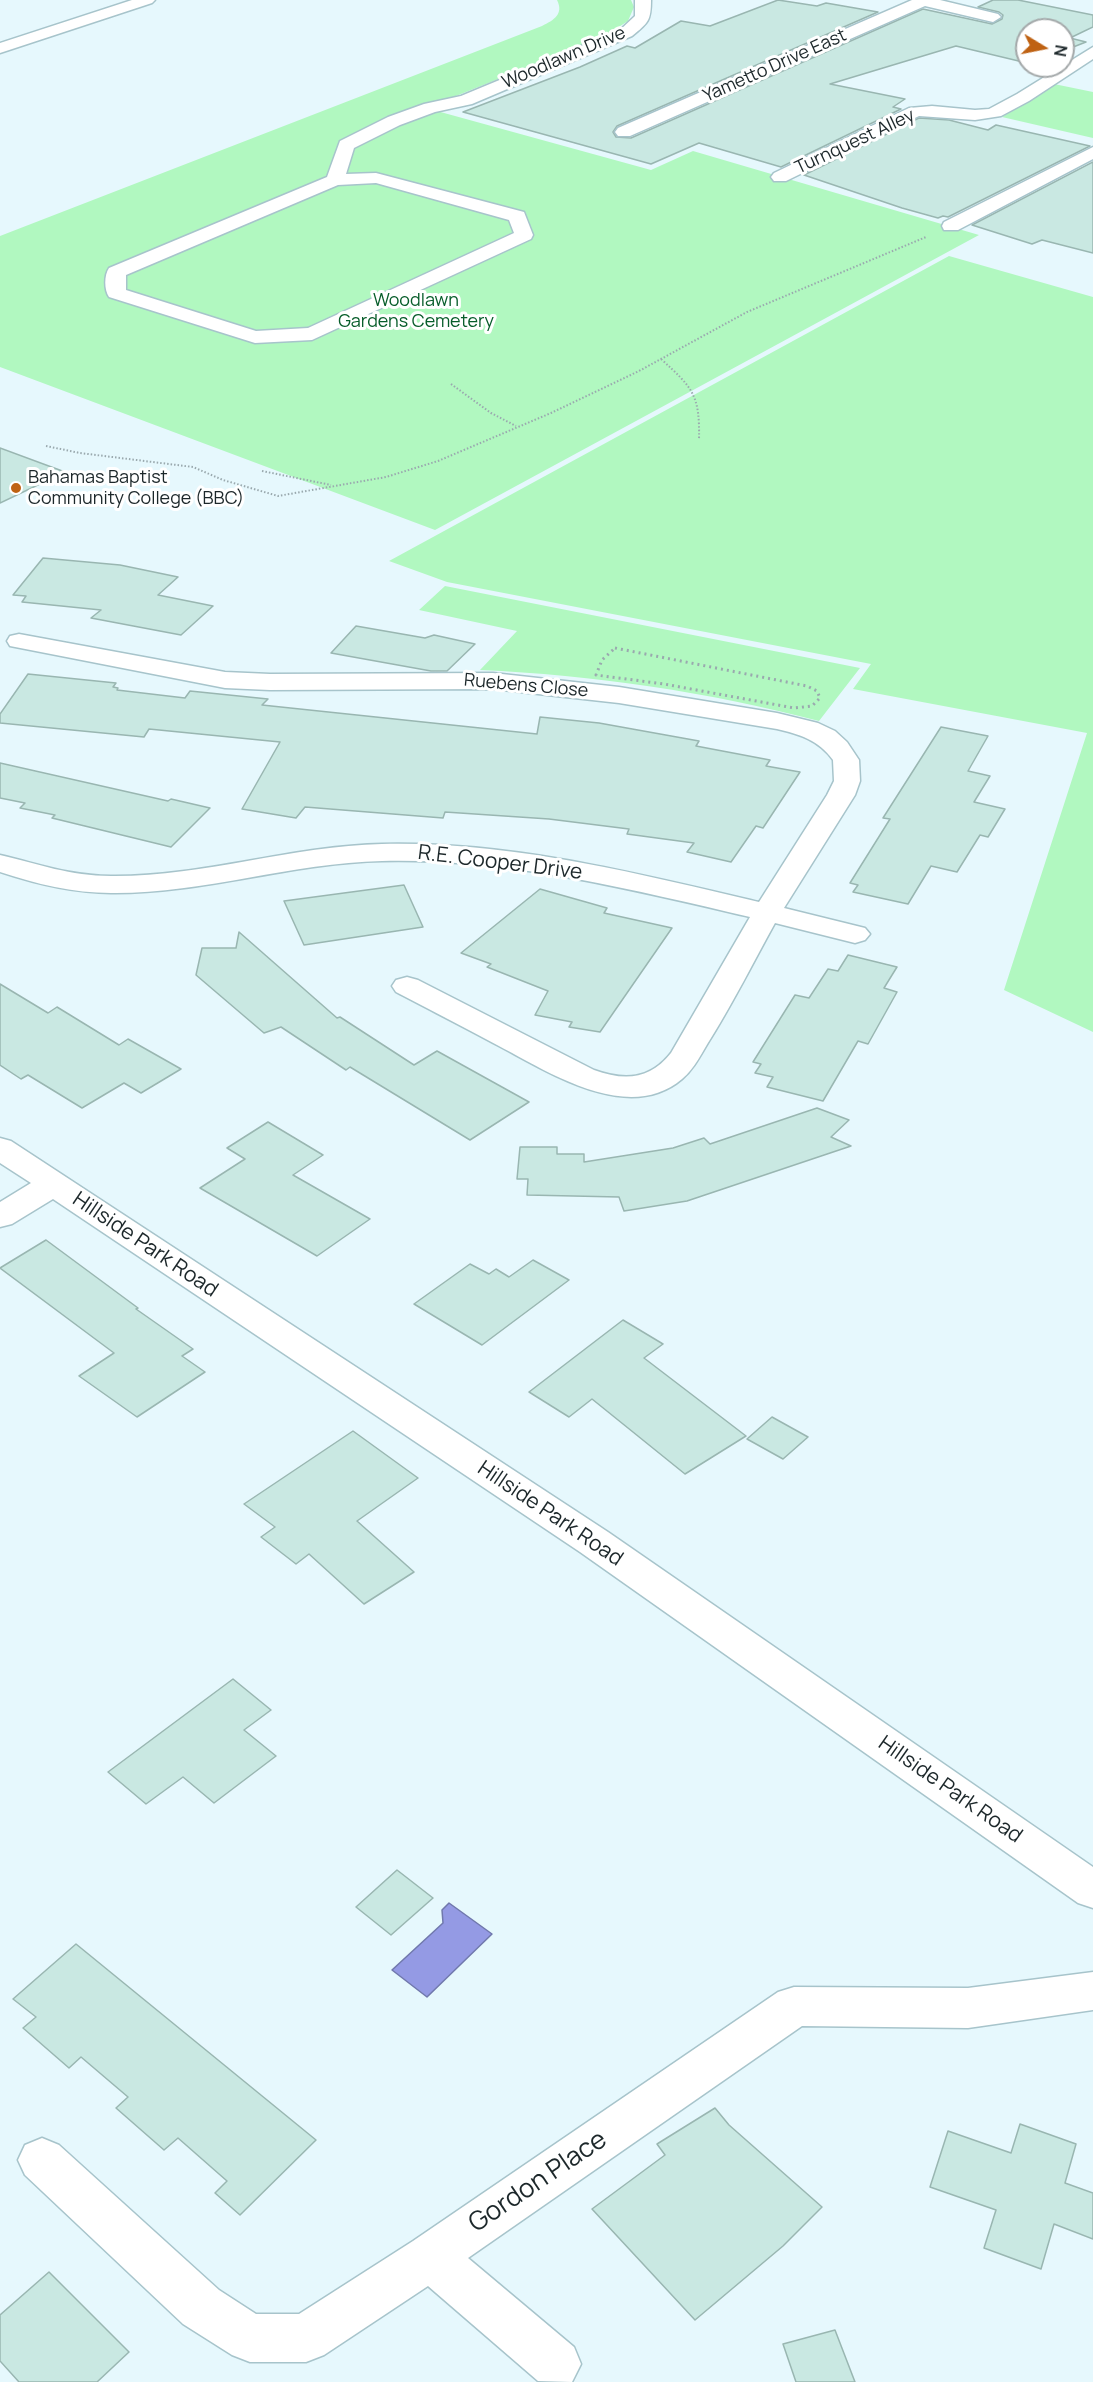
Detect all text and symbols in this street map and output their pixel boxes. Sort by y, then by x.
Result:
north arrow [1015,18,1075,78]
street label: Woodlawn Drive [499,22,629,94]
street label: Yametto Drive East [700,25,850,107]
text: N [1049,43,1073,58]
street label: Turnquest Alley [792,105,918,179]
park label: Woodlawn Gardens Cemetery [338,290,494,332]
place label: Bahamas Baptist Community College (BBC) [28,467,244,510]
marker: Bahamas Baptist Community College (BBC) [9,481,23,495]
street label: Ruebens Close [463,670,589,702]
street label: R.E. Cooper Drive [416,840,584,886]
street label: Hillside Park Road [68,1187,222,1303]
street label: Hillside Park Road [473,1456,627,1572]
street label: Hillside Park Road [873,1731,1027,1849]
street label: Gordon Place [463,2124,613,2240]

